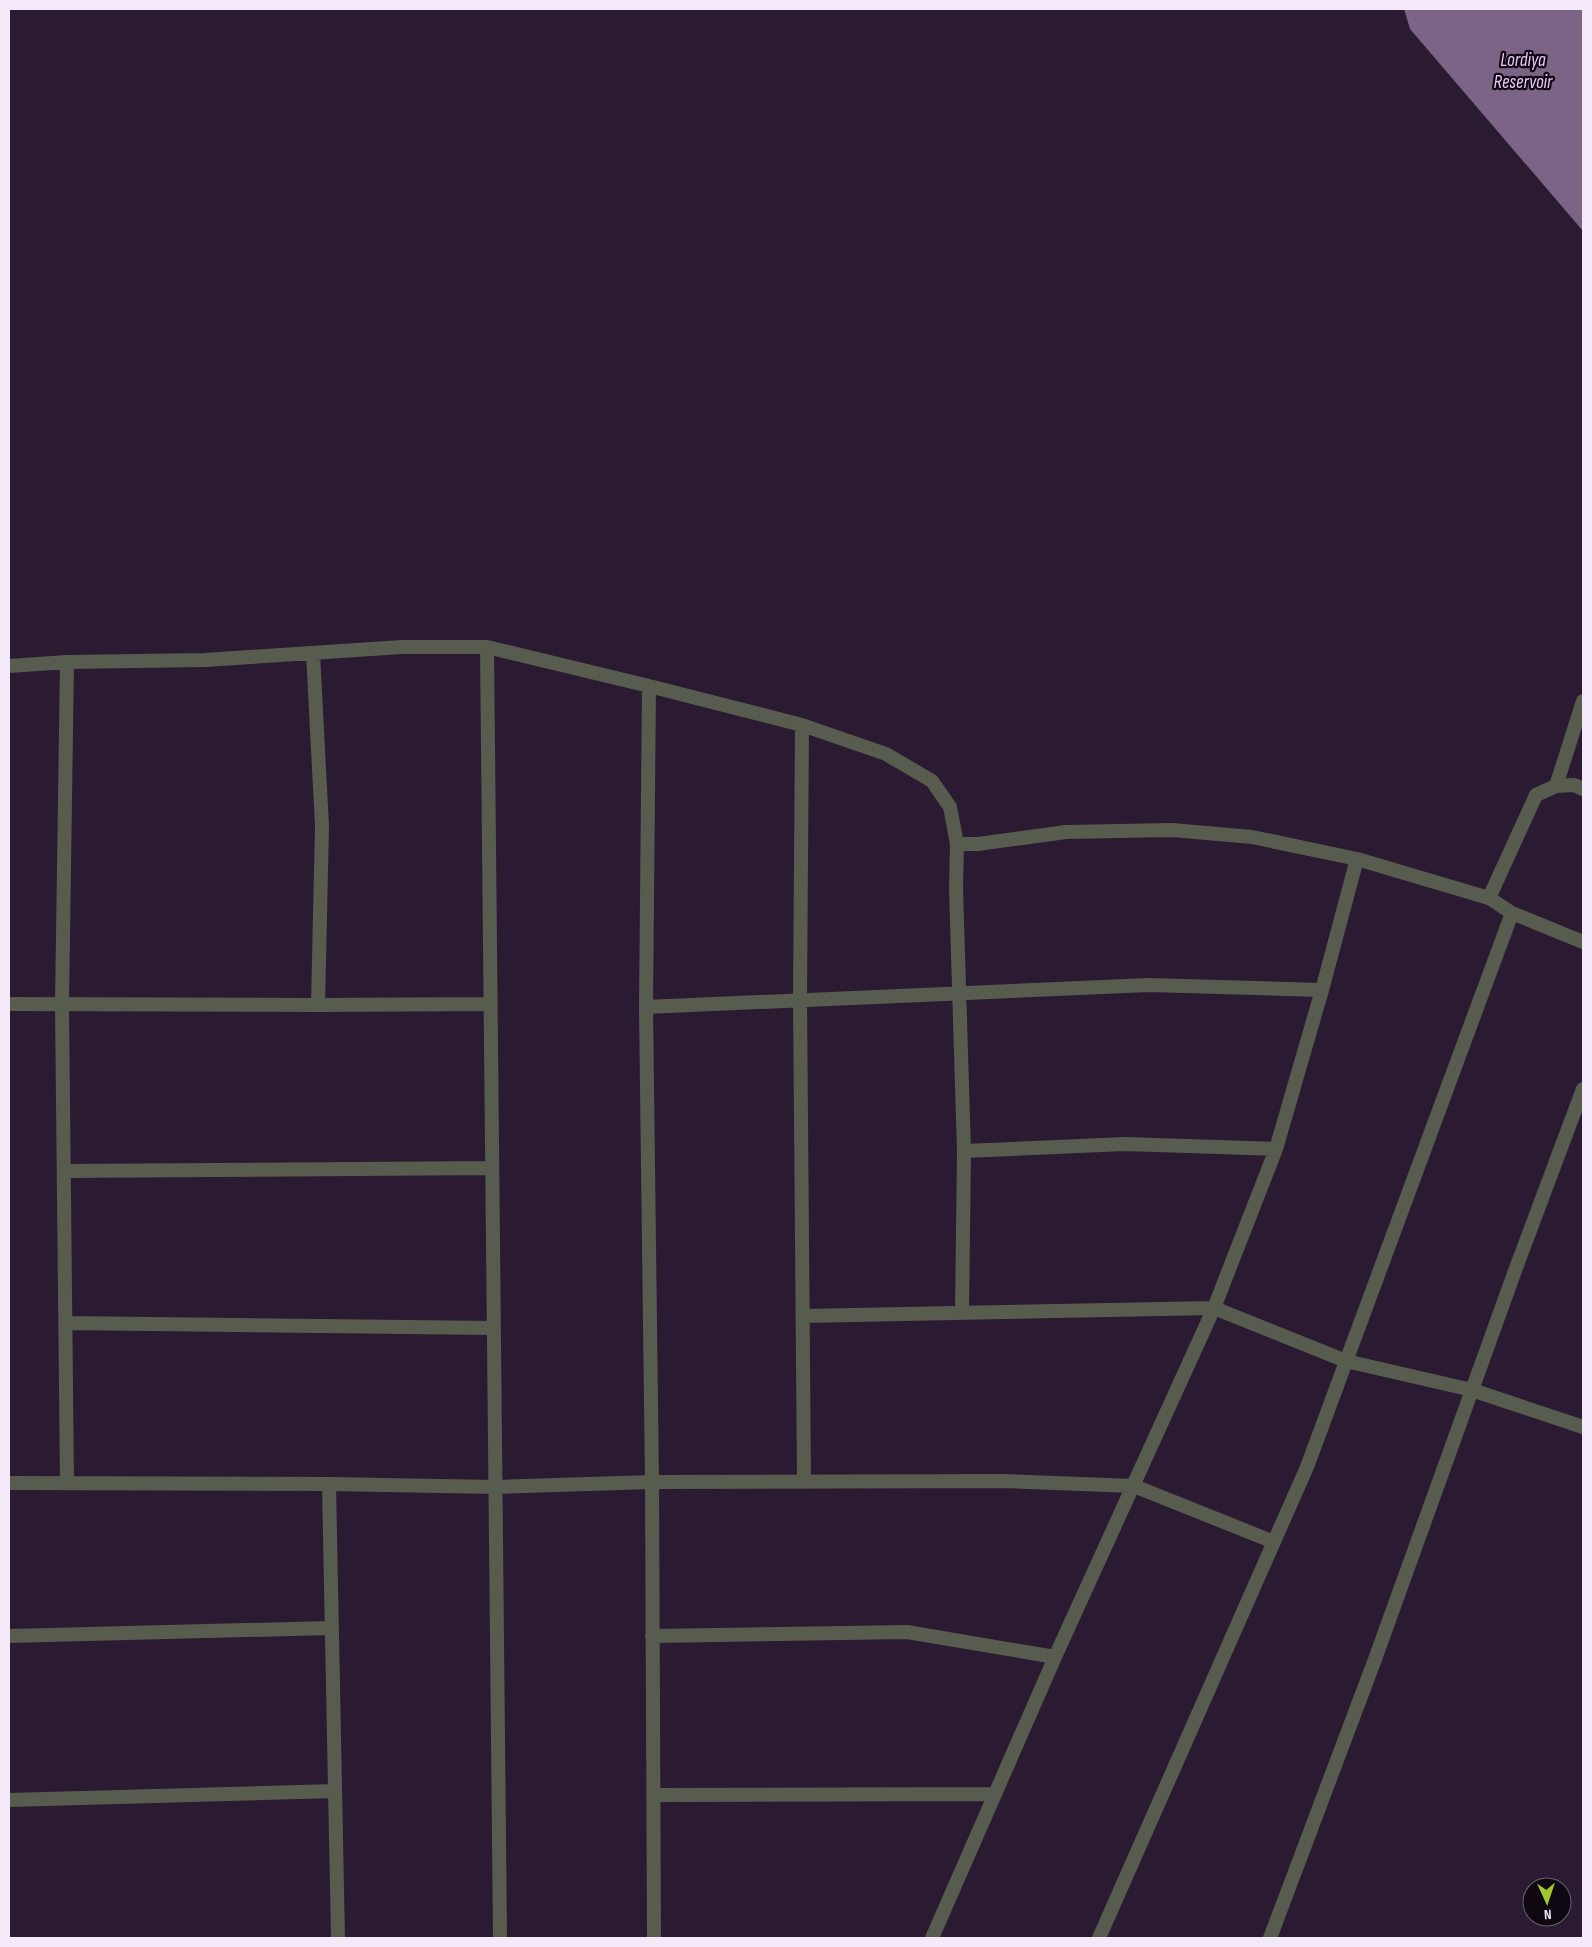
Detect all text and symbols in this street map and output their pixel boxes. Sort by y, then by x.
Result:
water label: Lordiya Reservoir [1494,49,1553,94]
north arrow [1522,1877,1572,1927]
text: N [1543,1906,1552,1923]

